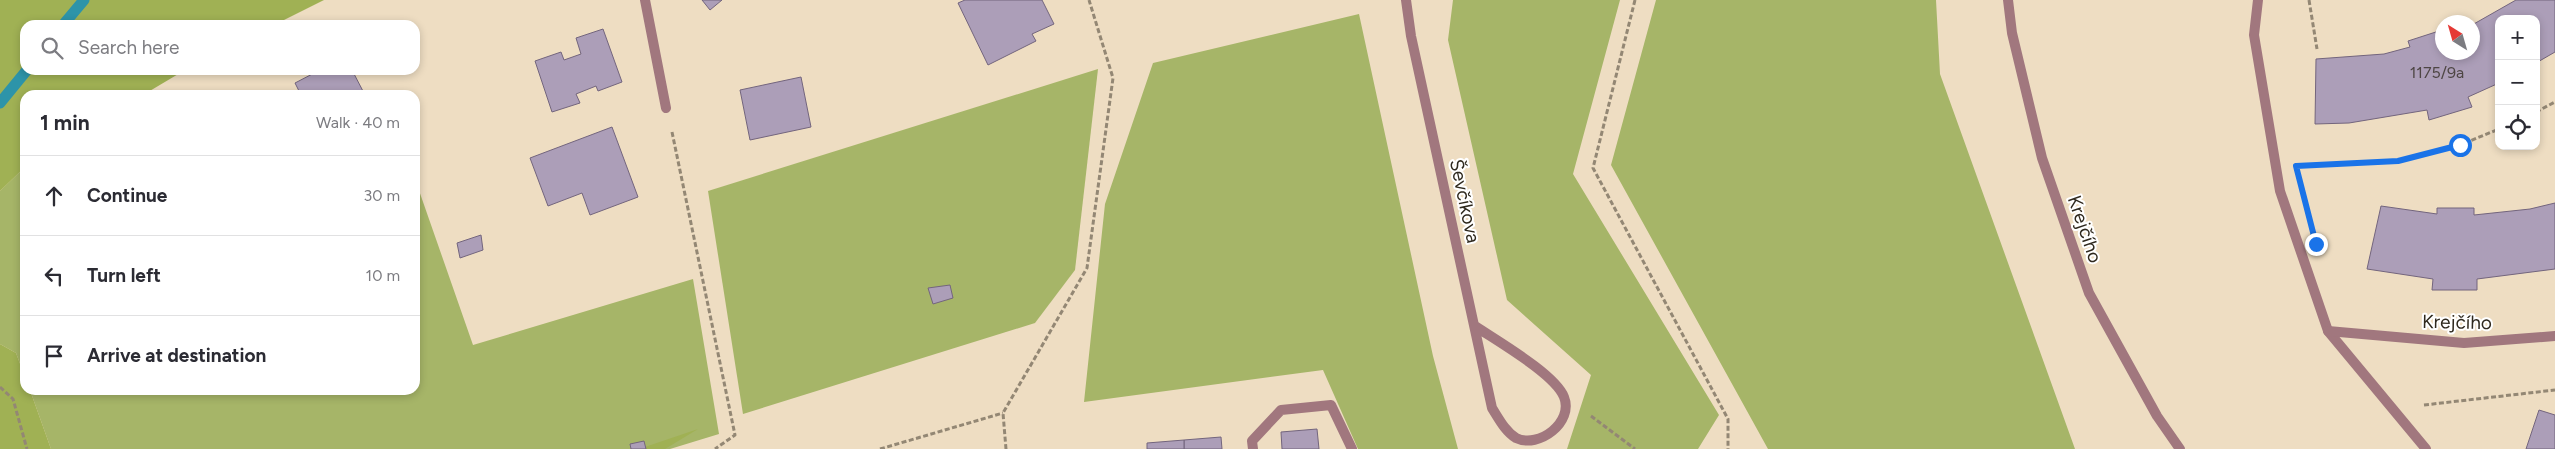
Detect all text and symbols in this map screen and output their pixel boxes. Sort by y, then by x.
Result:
north arrow [2435,15,2480,60]
map controls [2495,15,2540,150]
button: + [2495,15,2540,60]
search box [20,20,420,75]
icon: search [38,34,66,62]
text: Search here [78,36,180,59]
button: − [2495,60,2540,105]
house number: 1175/9a [2410,63,2464,82]
button: locate [2495,105,2540,150]
text: 1 min [40,110,90,135]
text: Walk · 40 m [316,113,400,132]
route start [2449,134,2472,157]
street label: Ševčíkova [1445,157,1485,245]
icon: ahead [40,182,68,210]
text: Continue [87,184,167,207]
text: 30 m [363,186,400,205]
street label: Krejčího [2063,192,2107,266]
route end [2305,233,2328,256]
icon: left [40,262,68,290]
text: Turn left [87,264,161,287]
text: 10 m [366,266,400,285]
street label: Krejčího [2422,310,2492,334]
icon: arrive [40,342,68,370]
text: Arrive at destination [87,344,266,367]

